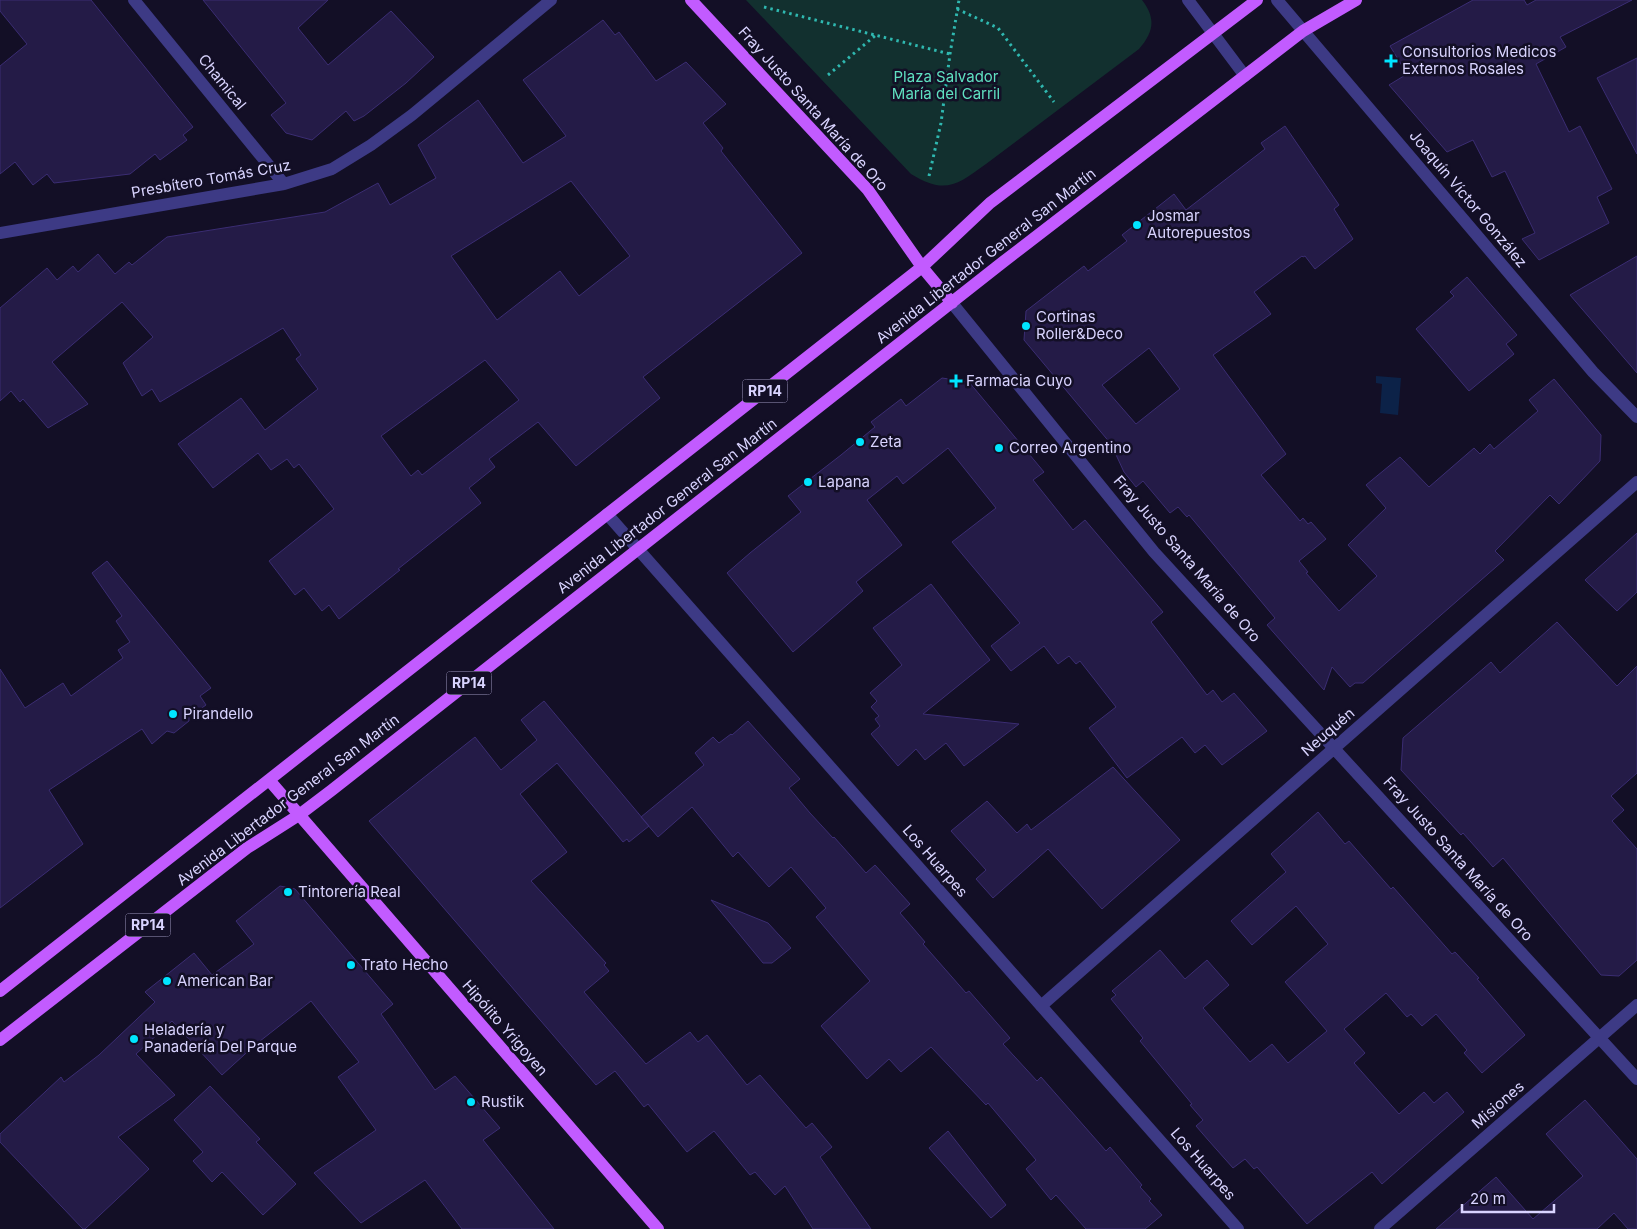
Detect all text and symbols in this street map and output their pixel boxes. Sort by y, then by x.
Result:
street label: Fray Justo Santa María de Oro [734,22,892,195]
place label: Consultorios Medicos Externos Rosales [1402,42,1557,78]
street label: Chamical [194,50,250,113]
marker: Consultorios Medicos Externos Rosales [1384,54,1398,68]
park label: Plaza Salvador María del Carril [892,67,1000,103]
street label: Joaquín Víctor González [1405,126,1531,271]
street label: Presbítero Tomás Cruz [130,155,292,202]
street label: Avenida Libertador General San Martín [872,164,1099,347]
place label: Josmar Autorepuestos [1147,206,1251,242]
marker: Josmar Autorepuestos [1131,219,1143,231]
place label: Cortinas Roller&Deco [1036,307,1123,343]
marker: Cortinas Roller&Deco [1020,320,1032,332]
place label: Farmacia Cuyo [966,371,1072,390]
marker: Farmacia Cuyo [950,375,962,387]
road number: RP14 [742,380,788,402]
street label: Avenida Libertador General San Martín [553,414,780,597]
place label: Zeta [870,432,902,451]
marker: Zeta [854,436,866,448]
place label: Correo Argentino [1009,438,1131,457]
marker: Correo Argentino [993,442,1005,454]
street label: Fray Justo Santa María de Oro [1110,471,1265,646]
place label: Lapana [818,472,870,491]
marker: Lapana [802,476,814,488]
road number: RP14 [446,671,492,694]
street label: Neuquén [1297,703,1358,760]
place label: Pirandello [183,704,253,723]
marker: Pirandello [167,708,179,720]
street label: Avenida Libertador General San Martín [173,710,403,890]
street label: Fray Justo Santa María de Oro [1379,772,1537,945]
street label: Los Huarpes [899,821,972,901]
place label: Tintorería Real [298,882,401,901]
marker: Tintorería Real [282,886,294,898]
road number: RP14 [126,914,170,936]
place label: Trato Hecho [361,955,448,974]
marker: Trato Hecho [345,959,357,971]
place label: American Bar [177,971,273,990]
marker: American Bar [161,975,173,987]
street label: Hipólito Yrigoyen [459,976,552,1080]
place label: Heladería y Panadería Del Parque [144,1020,297,1056]
marker: Heladería y Panadería Del Parque [128,1033,140,1045]
street label: Misiones [1468,1077,1528,1133]
place label: Rustik [481,1092,525,1111]
marker: Rustik [465,1096,477,1108]
street label: Los Huarpes [1167,1124,1240,1204]
scale bar [1462,1182,1554,1214]
text: 20 m [1470,1189,1506,1208]

